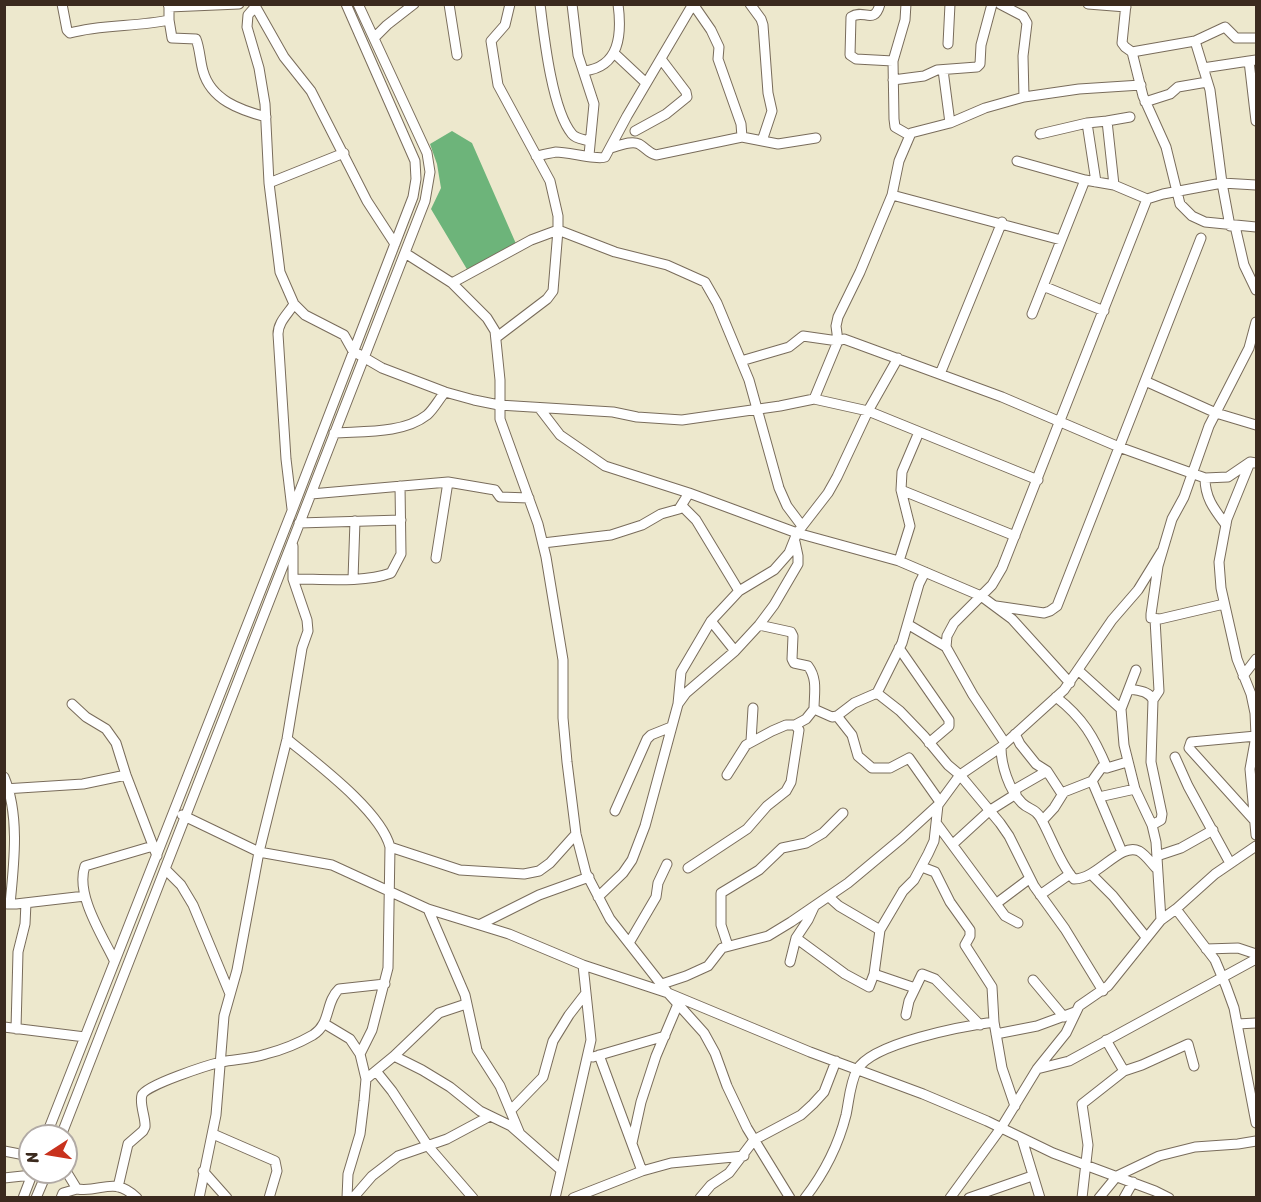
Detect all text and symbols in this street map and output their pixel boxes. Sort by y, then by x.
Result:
north arrow [18,1124,78,1184]
text: N [17,1149,47,1166]

